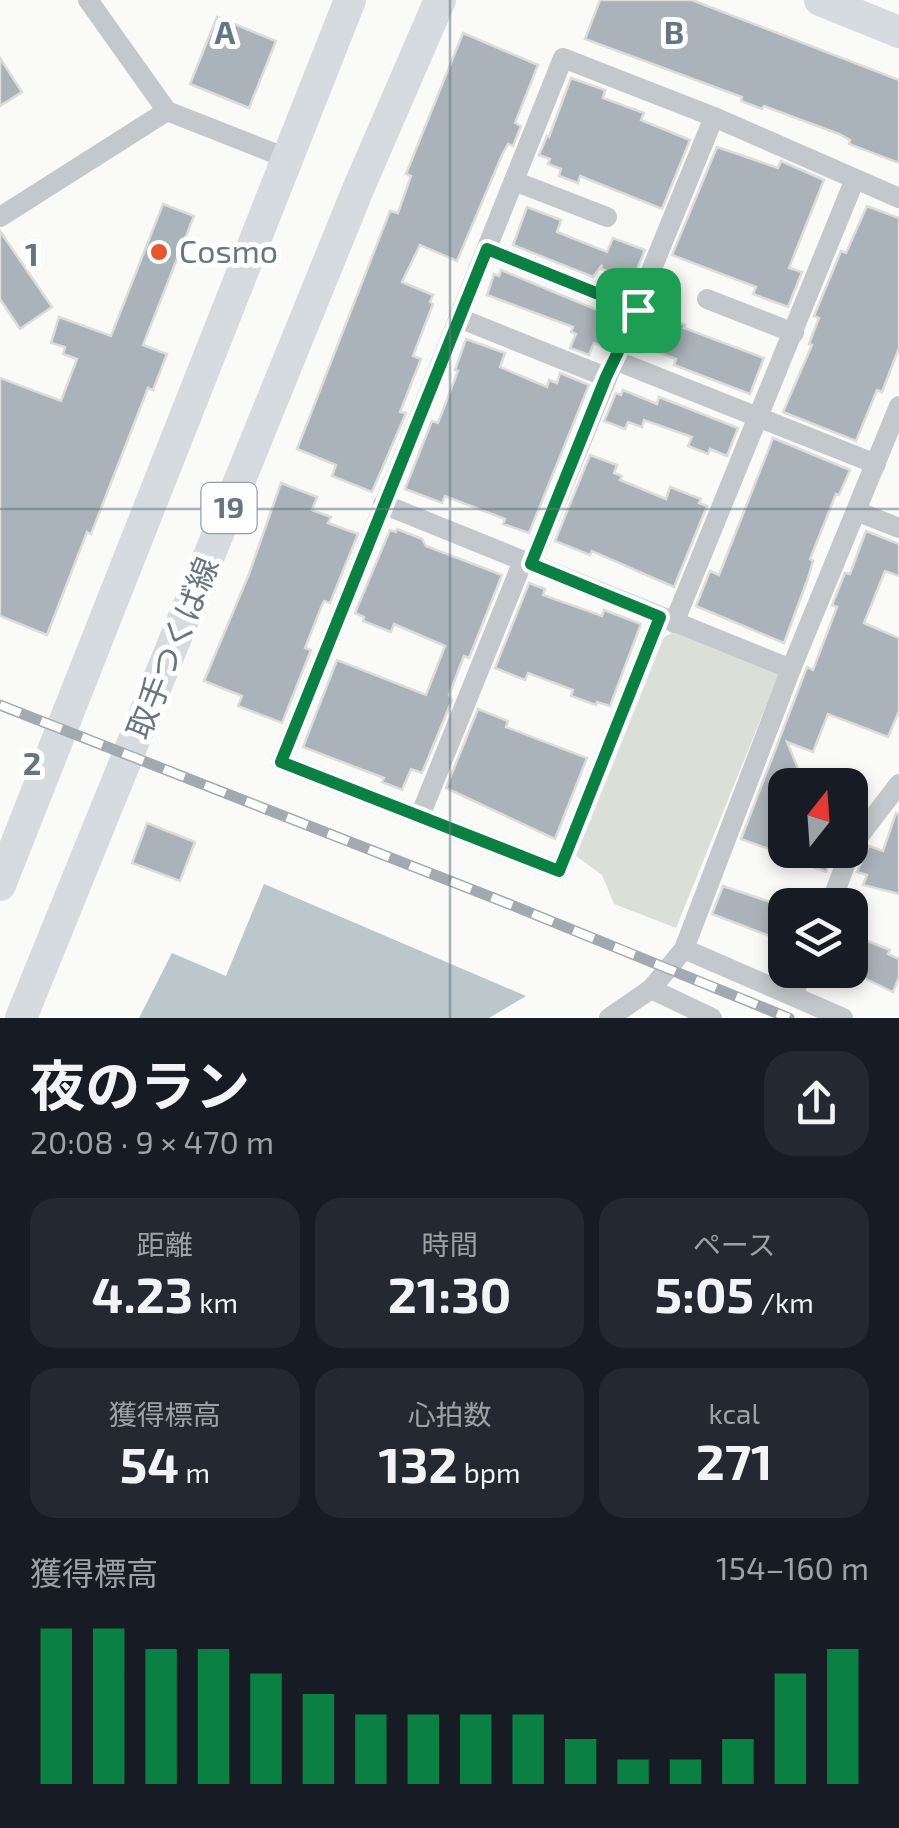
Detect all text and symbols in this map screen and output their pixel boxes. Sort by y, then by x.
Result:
text: A [215,12,236,50]
text: B [664,12,684,50]
place label: Cosmo [179,231,278,269]
text: 1 [25,234,39,272]
marker: Cosmo [148,241,170,263]
pin [596,268,681,353]
icon: arrive [611,283,666,338]
road number: 19 [202,483,256,533]
street label: 取手つくば線 [118,551,225,743]
text: 2 [23,743,41,781]
north arrow [768,768,868,868]
map controls [768,768,868,988]
button: layers [768,888,868,988]
text: 夜のラン [30,1051,250,1117]
button: share [764,1051,869,1156]
text: 20:08 · 9 × 470 m [30,1122,274,1160]
text: 距離 [137,1227,193,1261]
text: 時間 [421,1227,478,1261]
text: ペース [693,1227,775,1261]
text: 4.23 [92,1263,193,1323]
text: 21:30 [388,1263,511,1323]
text: 5:05 [655,1263,754,1323]
text: km [193,1285,238,1319]
text: /km [754,1285,814,1319]
text: kcal [709,1396,760,1430]
text: 獲得標高 [109,1397,221,1431]
text: 心拍数 [407,1397,492,1431]
text: 271 [696,1430,773,1490]
text: 54 [120,1433,179,1493]
text: 132 [379,1433,458,1493]
text: m [179,1455,210,1489]
text: bpm [458,1455,520,1489]
text: 154–160 m [716,1548,869,1586]
text: 獲得標高 [30,1553,158,1591]

